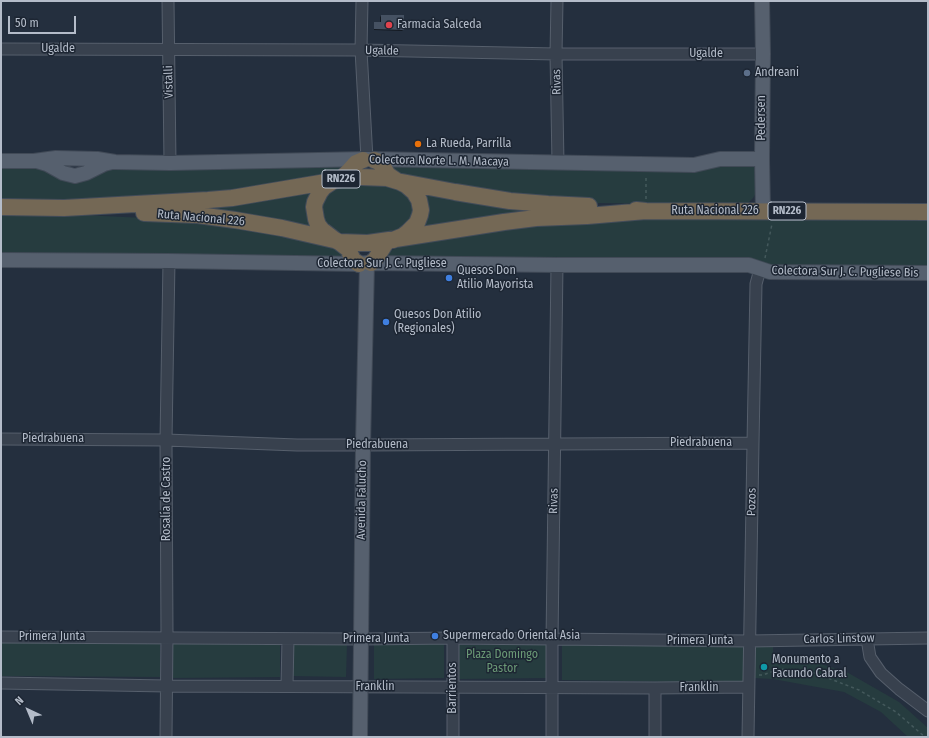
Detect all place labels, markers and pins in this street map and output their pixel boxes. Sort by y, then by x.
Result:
place label: Farmacia Salceda [397,18,482,32]
marker: Farmacia Salceda [384,20,394,30]
place label: Andreani [755,66,799,80]
marker: Andreani [742,68,752,78]
place label: La Rueda, Parrilla [426,137,511,151]
marker: La Rueda, Parrilla [413,139,423,149]
place label: Quesos Don Atilio Mayorista [457,264,533,292]
marker: Quesos Don Atilio Mayorista [444,273,454,283]
place label: Quesos Don Atilio (Regionales) [394,308,481,336]
marker: Quesos Don Atilio (Regionales) [381,317,391,327]
place label: Supermercado Oriental Asia [443,629,580,643]
marker: Supermercado Oriental Asia [430,631,440,641]
place label: Monumento a Facundo Cabral [772,653,847,681]
marker: Monumento a Facundo Cabral [759,662,769,672]

